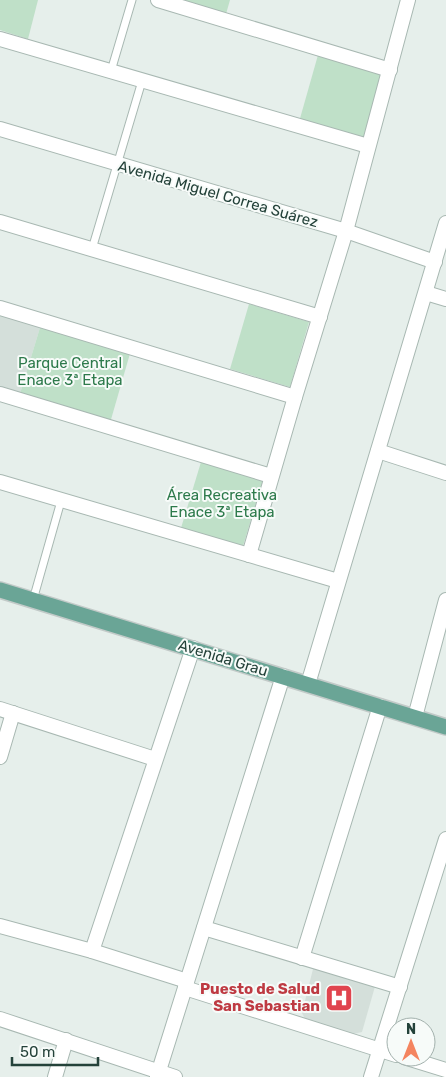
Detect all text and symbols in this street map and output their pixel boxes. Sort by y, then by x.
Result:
street label: Avenida Miguel Correa Suárez [116,157,320,231]
park label: Parque Central Enace 3ª Etapa [17,354,123,389]
park label: Área Recreativa Enace 3ª Etapa [167,486,277,521]
street label: Avenida Grau [176,636,270,680]
place label: Puesto de Salud San Sebastian [200,980,320,1015]
hospital icon: Puesto de Salud San Sebastian [324,983,354,1013]
north arrow [386,1017,436,1067]
text: N [406,1021,416,1038]
scale bar [12,1034,99,1066]
text: 50 m [20,1043,55,1061]

